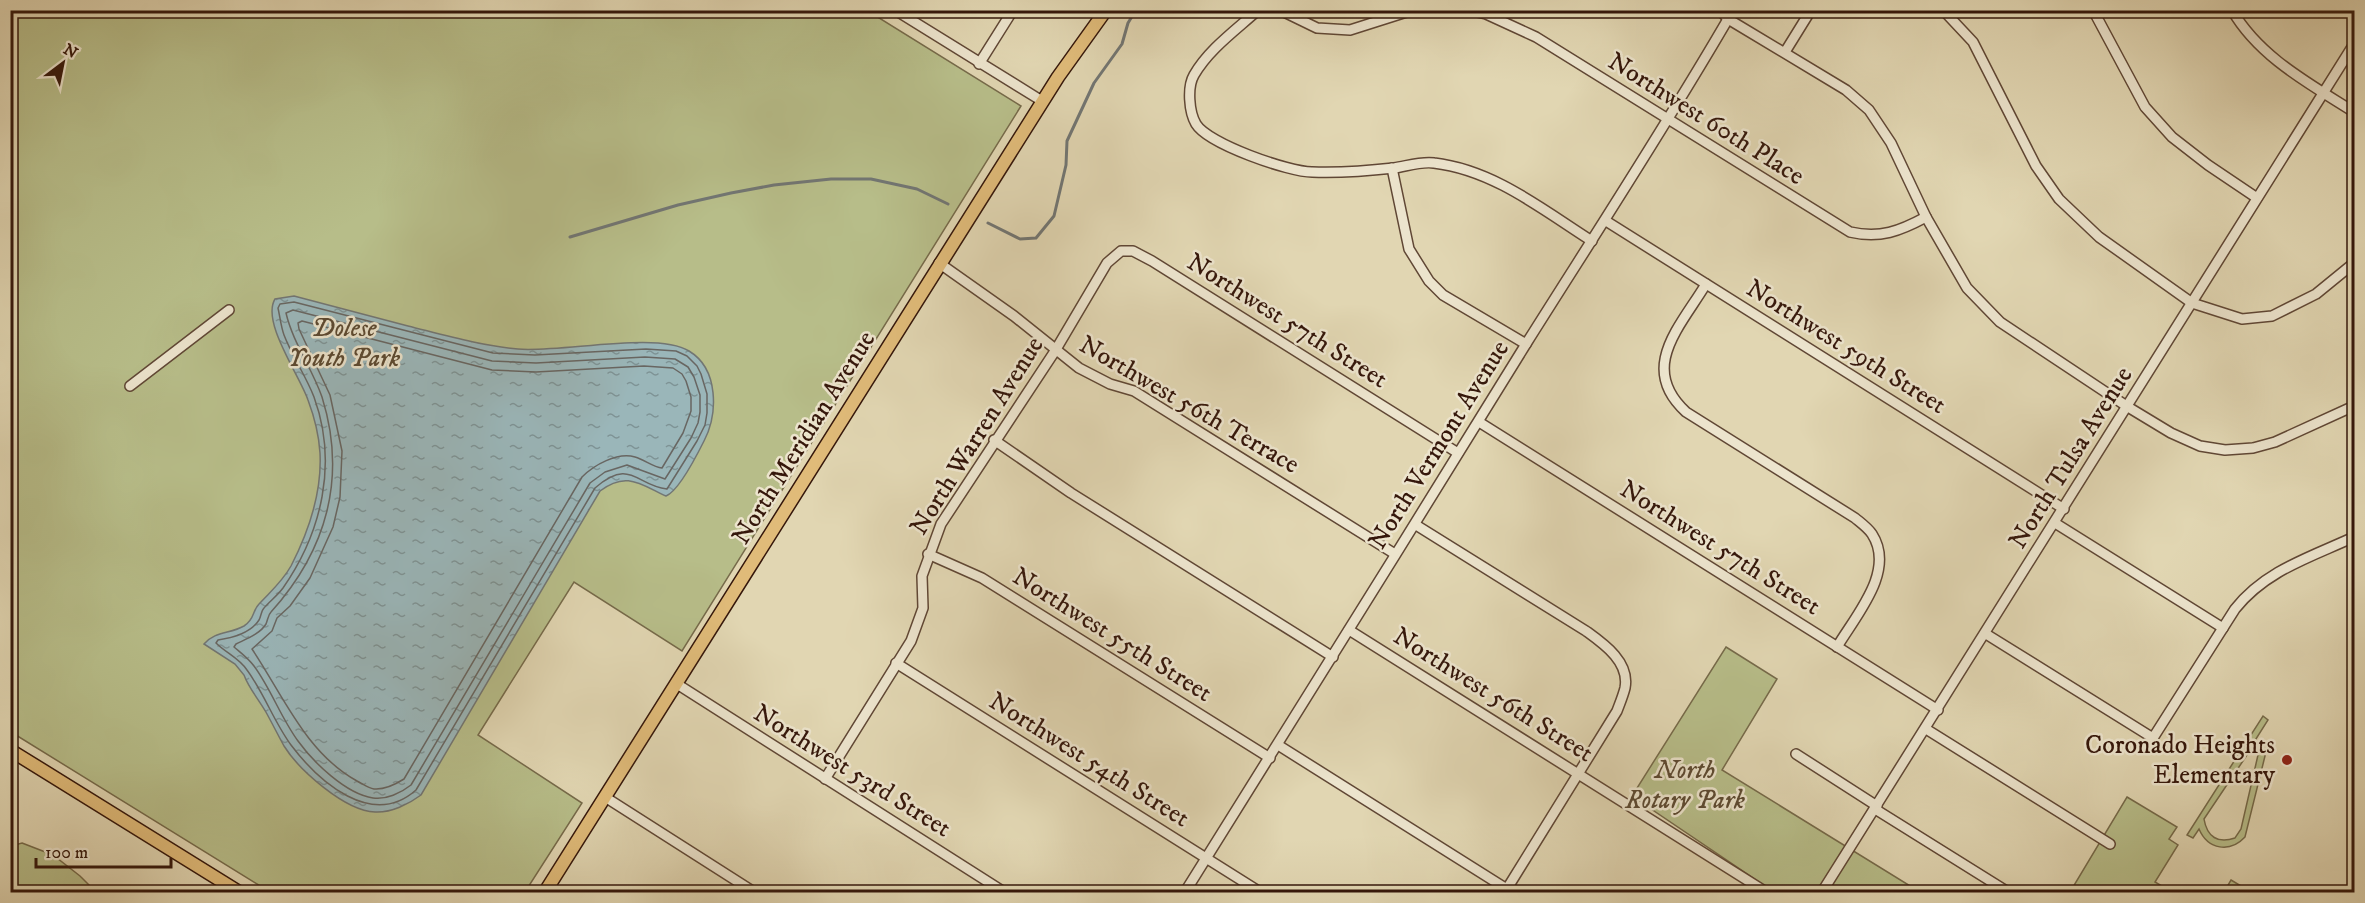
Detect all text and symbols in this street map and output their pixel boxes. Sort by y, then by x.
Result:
north arrow [33,33,93,93]
text: N [60,39,81,63]
street label: Northwest 60th Place [1602,45,1810,193]
street label: Northwest 57th Street [1181,246,1393,396]
street label: Northwest 59th Street [1740,272,1952,422]
park label: Dolese Youth Park [288,312,400,375]
street label: North Meridian Avenue [725,325,883,551]
street label: Northwest 56th Terrace [1073,328,1305,482]
street label: North Warren Avenue [903,331,1051,541]
street label: North Vermont Avenue [1361,334,1517,556]
street label: North Tulsa Avenue [2002,361,2140,555]
street label: Northwest 57th Street [1614,473,1826,623]
street label: Northwest 55th Street [1006,560,1218,710]
street label: Northwest 56th Street [1387,620,1599,770]
street label: Northwest 54th Street [983,685,1195,835]
street label: Northwest 53rd Street [747,697,957,845]
place label: Coronado Heights Elementary [2085,729,2276,792]
marker: Coronado Heights Elementary [2280,753,2294,767]
park label: North Rotary Park [1624,754,1745,817]
scale bar [36,831,171,869]
text: 100 m [45,842,88,864]

